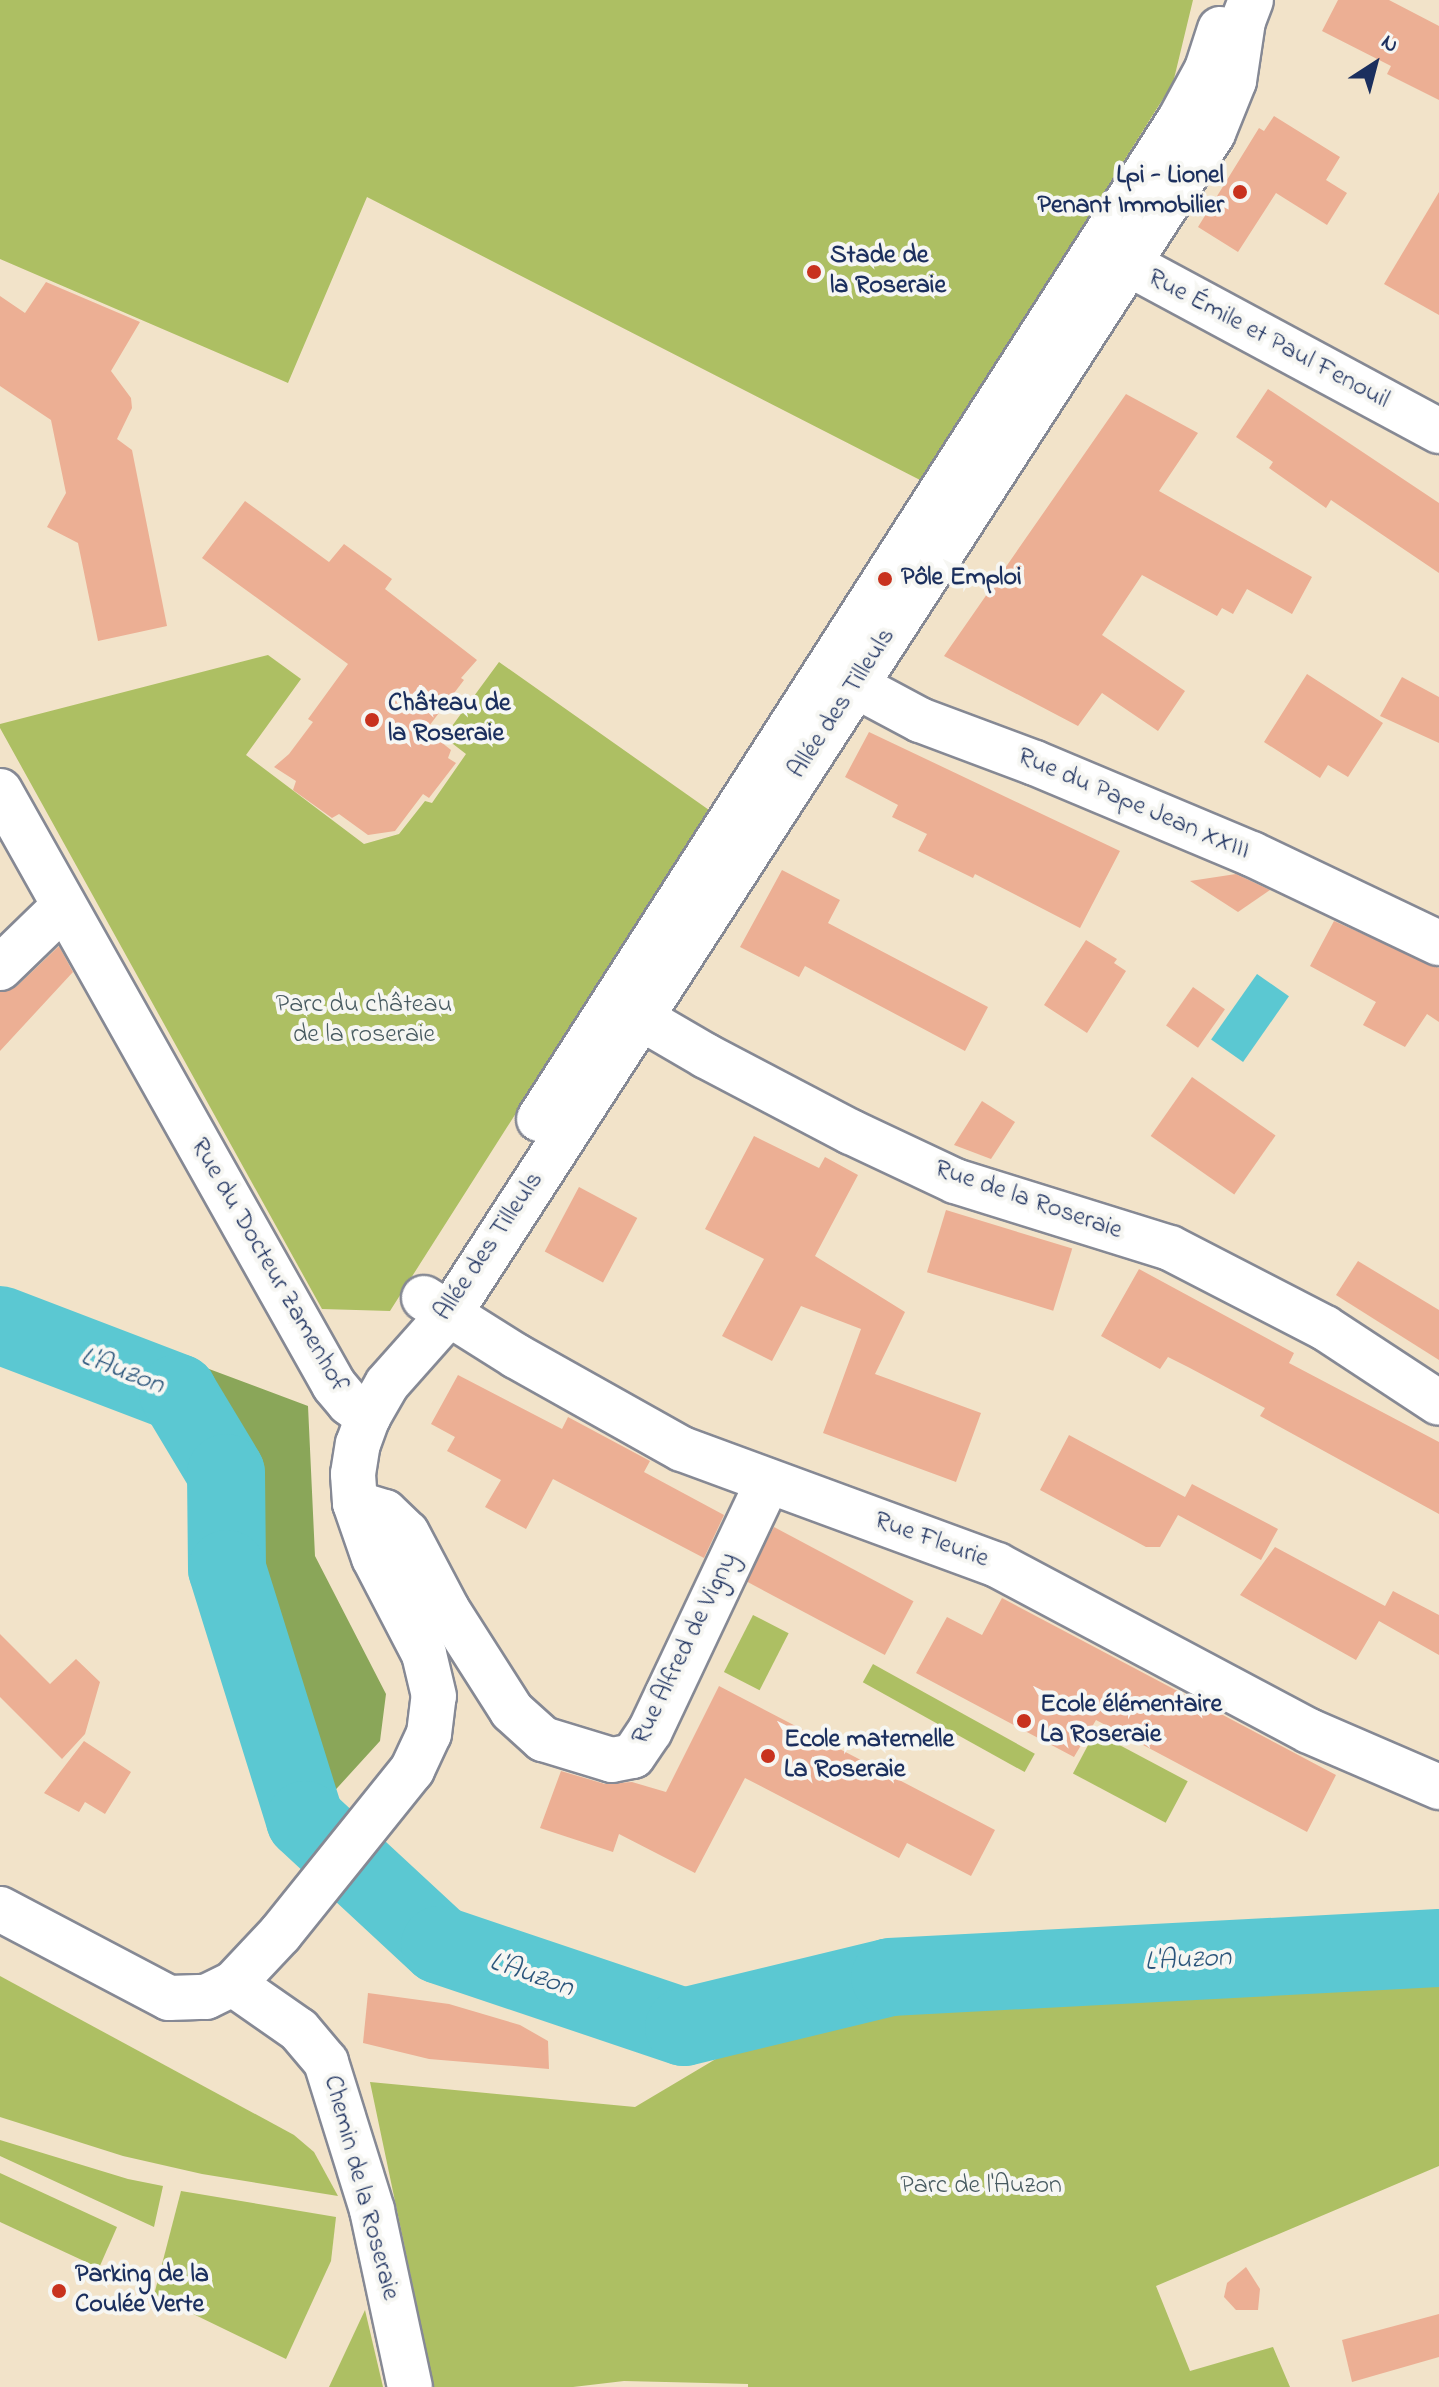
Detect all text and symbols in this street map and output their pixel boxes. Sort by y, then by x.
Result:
north arrow [1335,24,1415,104]
text: N [1374,27,1405,62]
place label: Lpi - Lionel Penant Immobilier [1038,161,1224,222]
marker: Lpi - Lionel Penant Immobilier [1231,183,1249,201]
place label: Stade de la Roseraie [830,241,946,302]
marker: Stade de la Roseraie [805,263,823,281]
street label: Rue Émile et Paul Fenouil [1142,263,1394,417]
place label: Pôle Emploi [901,563,1022,595]
marker: Pôle Emploi [876,570,894,588]
street label: Allée des Tilleuls [783,623,903,785]
place label: Château de la Roseraie [388,689,511,750]
marker: Château de la Roseraie [363,711,381,729]
street label: Rue du Pape Jean XXIII [1012,742,1254,868]
park label: Parc du château de la roseraie [276,990,452,1052]
street label: Rue du Docteur Zamenhof [182,1133,354,1399]
street label: Rue de la Roseraie [930,1154,1126,1248]
street label: Allée des Tilleuls [429,1167,551,1327]
water label: L'Auzon [76,1341,168,1403]
street label: Rue Fleurie [870,1506,992,1576]
street label: Rue Alfred de Vigny [626,1548,746,1750]
place label: Ecole élémentaire La Roseraie [1040,1690,1222,1752]
marker: Ecole élémentaire La Roseraie [1015,1712,1033,1730]
place label: Ecole maternelle La Roseraie [784,1725,954,1786]
marker: Ecole maternelle La Roseraie [759,1747,777,1765]
water label: L'Auzon [1144,1942,1232,1980]
water label: L'Auzon [485,1946,577,2006]
street label: Chemin de la Roseraie [315,2072,405,2304]
park label: Parc de l'Auzon [900,2171,1062,2203]
place label: Parking de la Coulée Verte [75,2260,209,2322]
marker: Parking de la Coulée Verte [50,2282,68,2300]

